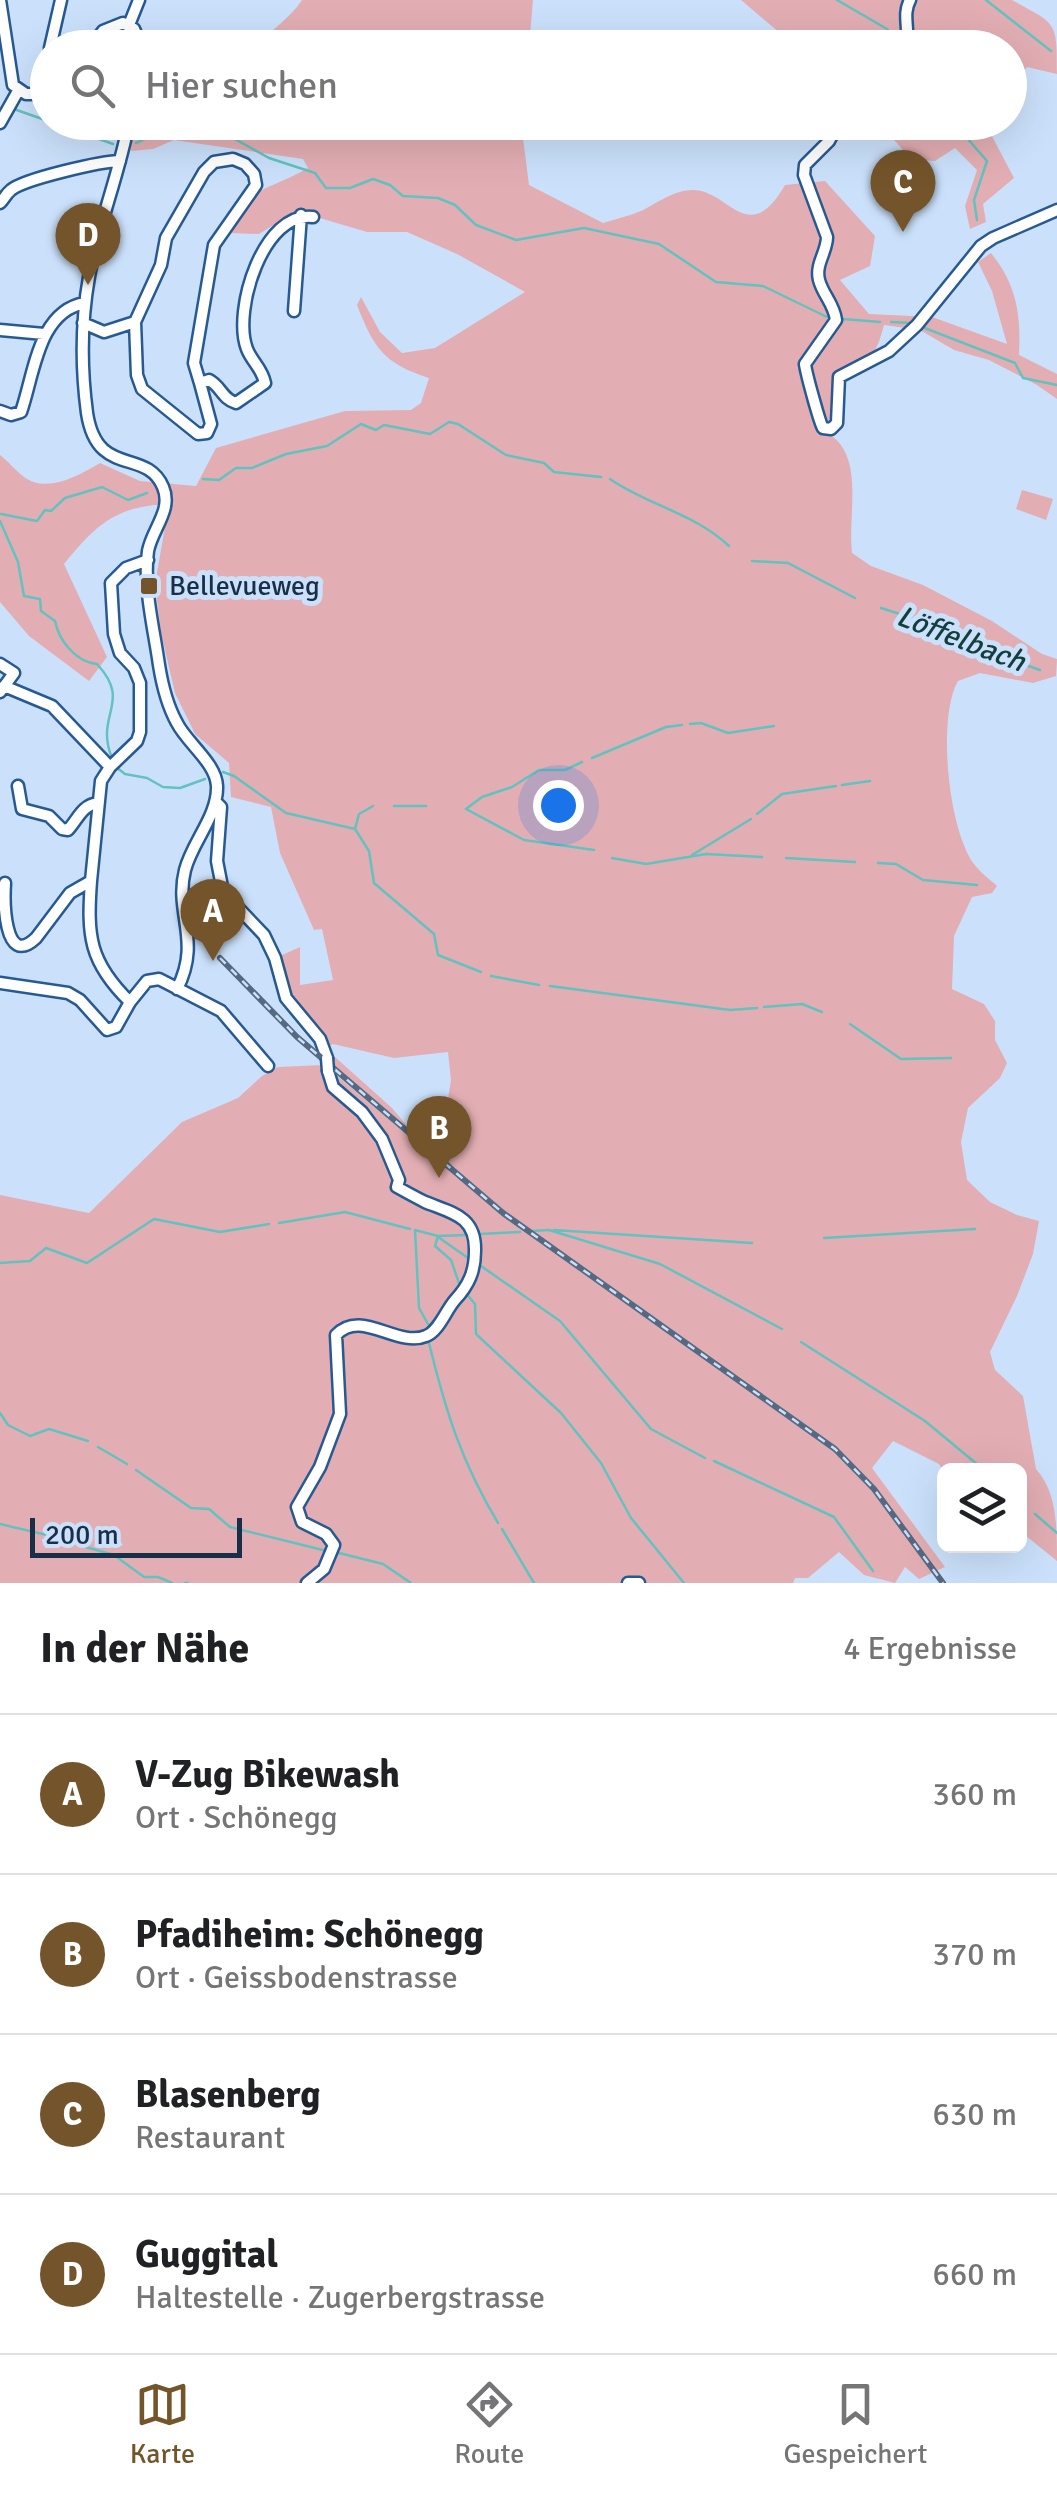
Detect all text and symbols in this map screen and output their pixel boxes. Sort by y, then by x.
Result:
search box [30,30,1027,140]
icon: search [65,58,120,113]
text: Hier suchen [145,62,338,109]
pin: C [870,150,936,232]
pin: D [56,202,120,285]
place label: Bellevueweg [169,569,320,603]
marker: Bellevueweg [138,575,160,597]
water label: Löffelbach [892,598,1031,681]
your location [533,780,584,831]
pin: A [180,878,246,961]
pin: B [406,1096,472,1178]
map controls [937,1463,1027,1553]
button: layers [937,1463,1027,1553]
scale bar [30,1513,242,1558]
text: 200 m [45,1518,119,1552]
text: In der Nähe [40,1623,249,1674]
text: 4 Ergebnisse [843,1629,1017,1668]
text: V-Zug Bikewash [135,1751,400,1798]
text: A [62,1775,83,1814]
text: 360 m [933,1775,1017,1814]
text: Ort · Schönegg [135,1798,338,1837]
text: Pfadiheim: Schönegg [135,1911,484,1958]
text: B [63,1935,82,1974]
text: 370 m [933,1935,1017,1974]
text: Ort · Geissbodenstrasse [135,1958,458,1997]
text: Blasenberg [135,2071,321,2118]
text: C [63,2095,82,2134]
text: 630 m [933,2095,1017,2134]
text: Restaurant [135,2118,285,2157]
text: Guggital [135,2231,278,2278]
text: D [62,2255,83,2294]
text: 660 m [933,2255,1017,2294]
text: Haltestelle · Zugerbergstrasse [135,2278,545,2317]
tab: Karte [130,2377,195,2471]
tab: Route [454,2377,524,2471]
tab: Gespeichert [783,2377,927,2471]

